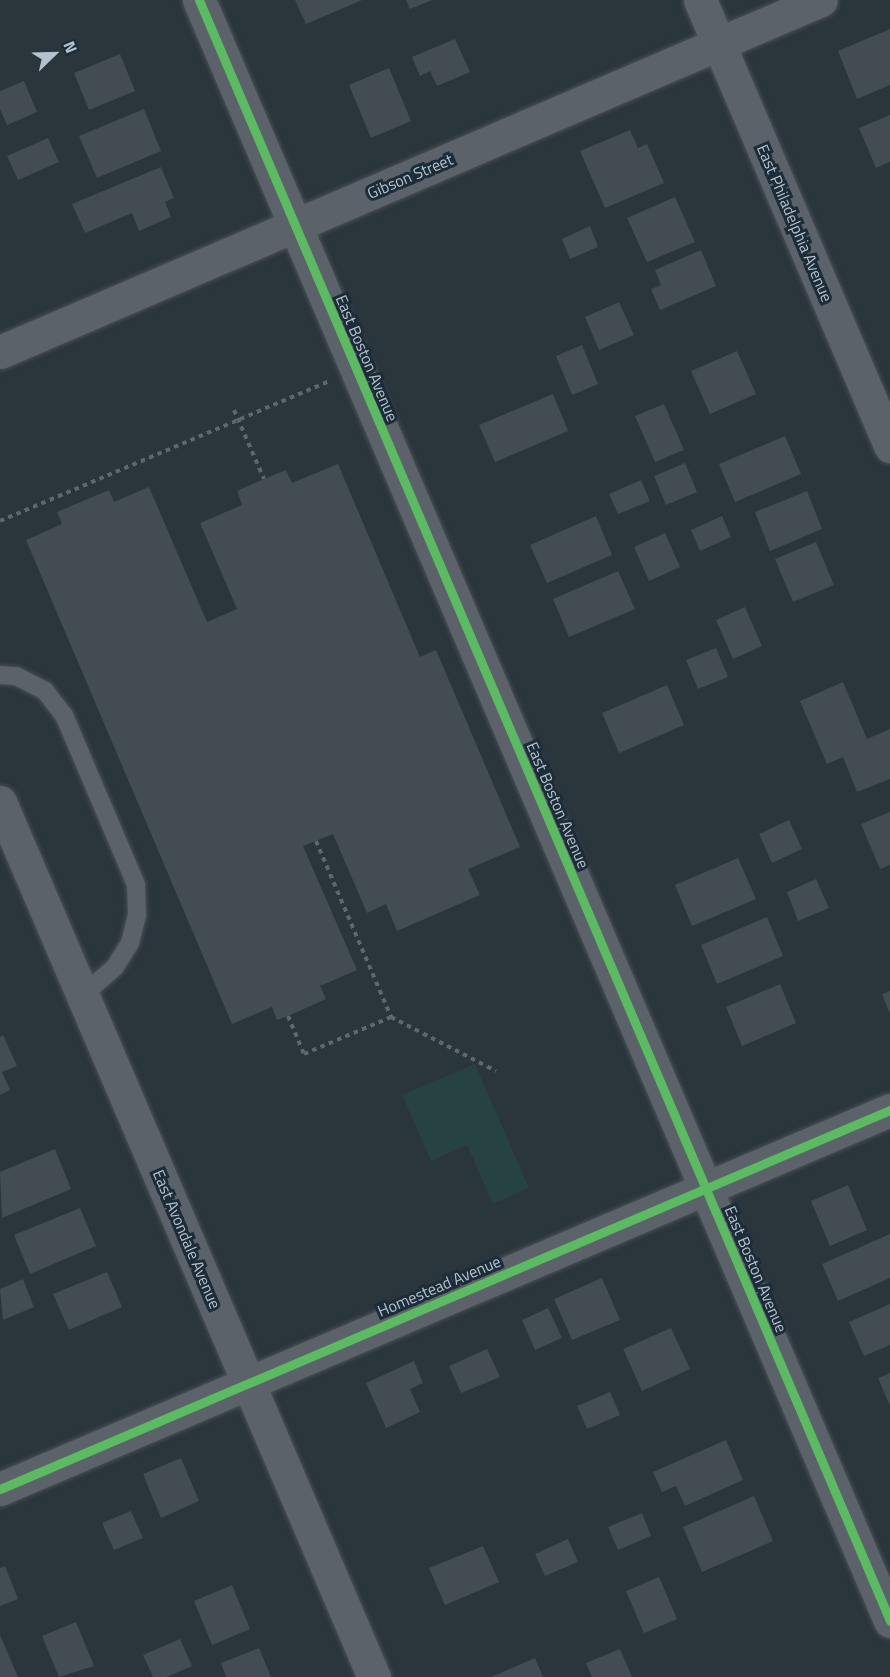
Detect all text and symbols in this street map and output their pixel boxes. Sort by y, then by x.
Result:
north arrow [24,24,84,84]
text: N [57,37,84,57]
street label: East Philadelphia Avenue [753,141,837,305]
street label: Gibson Street [364,149,456,203]
street label: East Boston Avenue [332,292,402,424]
street label: East Boston Avenue [523,739,593,871]
street label: East Avondale Avenue [149,1167,225,1311]
street label: East Boston Avenue [721,1203,791,1335]
street label: Homestead Avenue [375,1251,503,1321]

